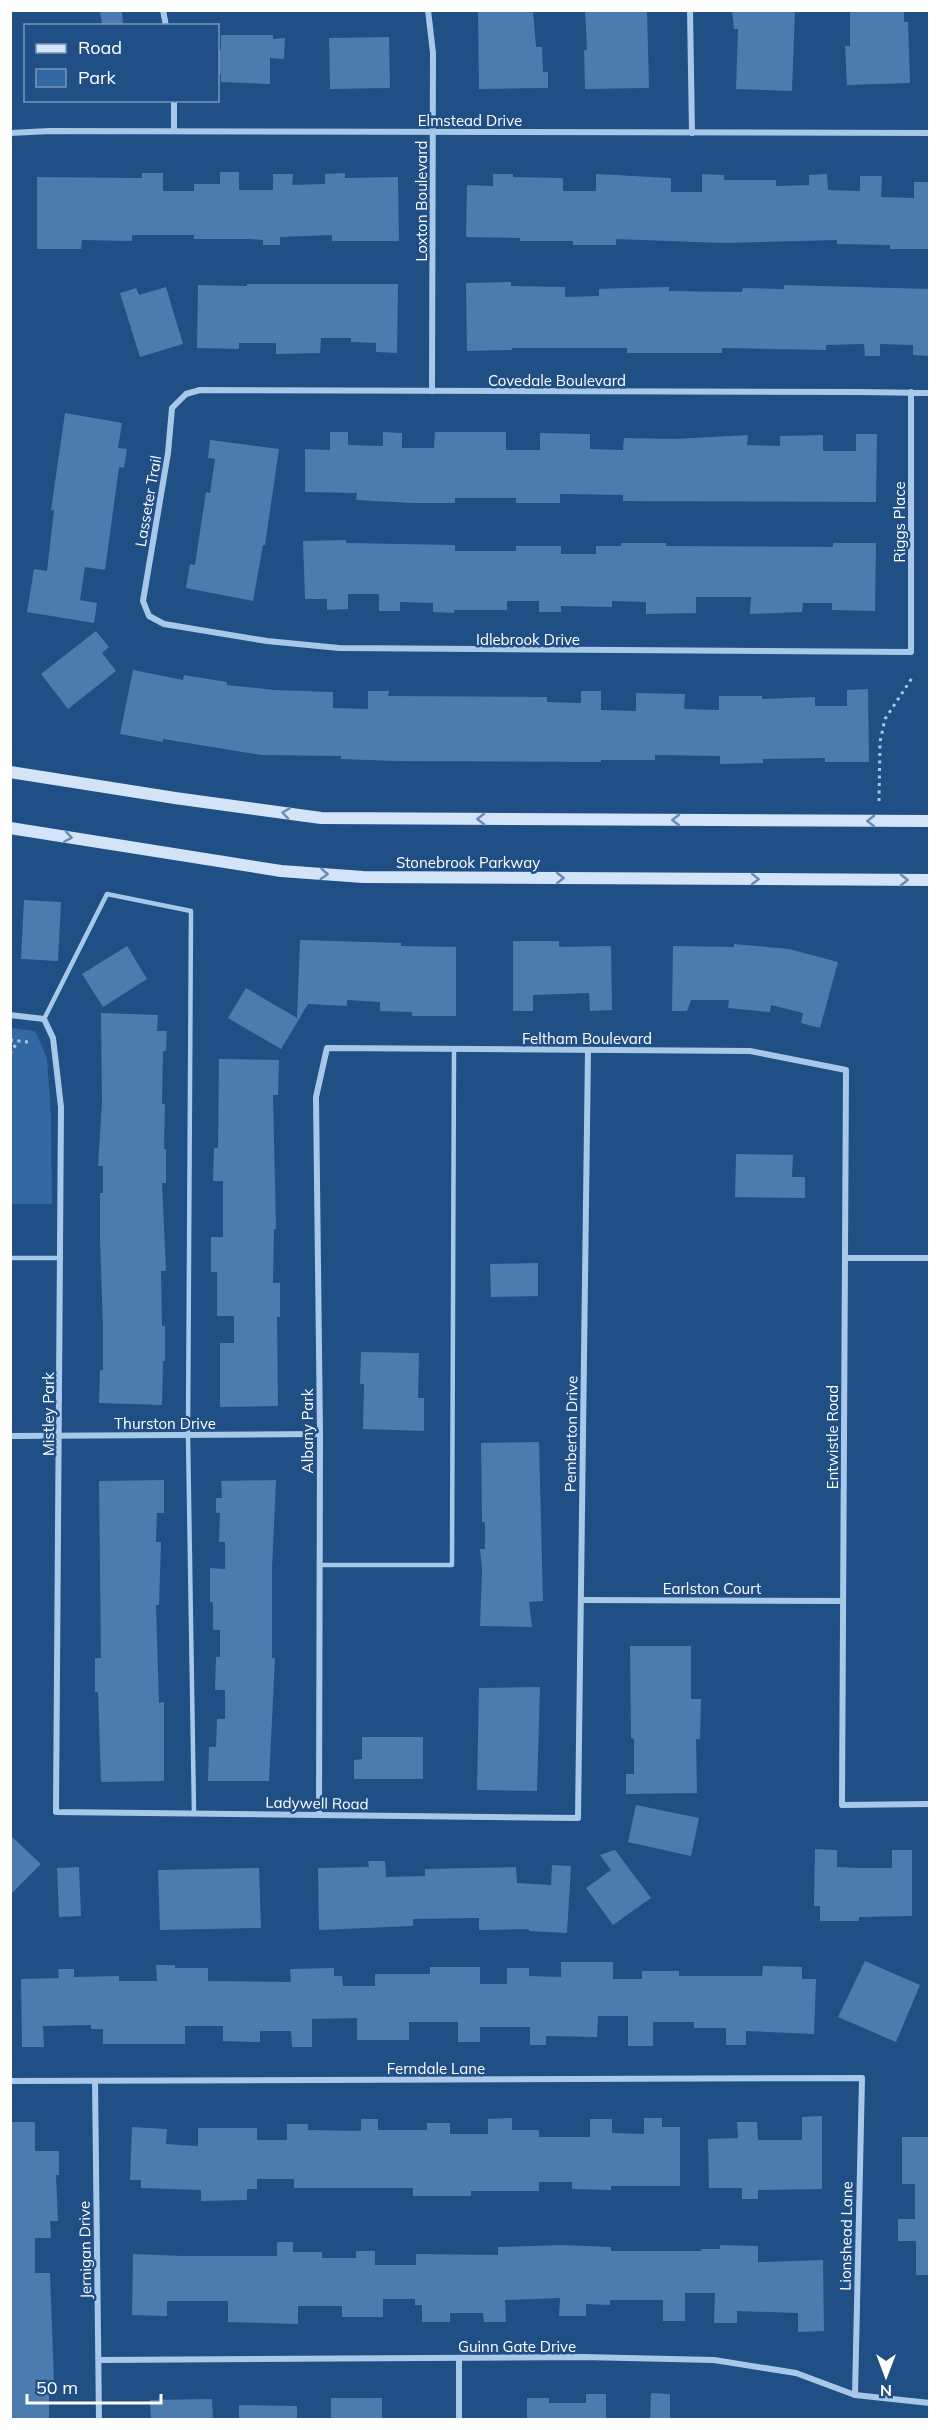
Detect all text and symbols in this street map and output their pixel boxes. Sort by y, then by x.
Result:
legend [24,24,219,102]
text: Road [78,36,122,59]
text: Park [78,66,117,89]
street label: Elmstead Drive [418,111,522,130]
street label: Loxton Boulevard [412,140,431,262]
street label: Covedale Boulevard [488,371,626,390]
street label: Lasseter Trail [131,454,165,548]
street label: Riggs Place [890,481,909,563]
street label: Idlebrook Drive [476,630,580,649]
one-way arrow [282,808,291,820]
one-way arrow [477,813,486,825]
one-way arrow [672,814,681,826]
one-way arrow [867,815,876,827]
one-way arrow [64,831,73,843]
street label: Stonebrook Parkway [396,853,540,872]
one-way arrow [319,867,328,880]
one-way arrow [556,872,565,884]
one-way arrow [751,873,760,885]
one-way arrow [899,874,908,886]
street label: Feltham Boulevard [522,1029,652,1048]
street label: Mistley Park [39,1372,58,1456]
street label: Pemberton Drive [560,1376,582,1492]
street label: Entwistle Road [823,1385,842,1489]
street label: Albany Park [298,1388,317,1473]
street label: Thurston Drive [114,1414,216,1433]
street label: Earlston Court [663,1579,761,1598]
street label: Ladywell Road [265,1793,369,1813]
street label: Ferndale Lane [387,2059,485,2078]
street label: Lionshead Lane [836,2181,856,2291]
street label: Jernigan Drive [75,2201,95,2299]
street label: Guinn Gate Drive [458,2337,576,2356]
north arrow [856,2346,916,2406]
scale bar [27,2367,160,2405]
text: 50 m [36,2376,78,2399]
text: N [880,2381,892,2401]

